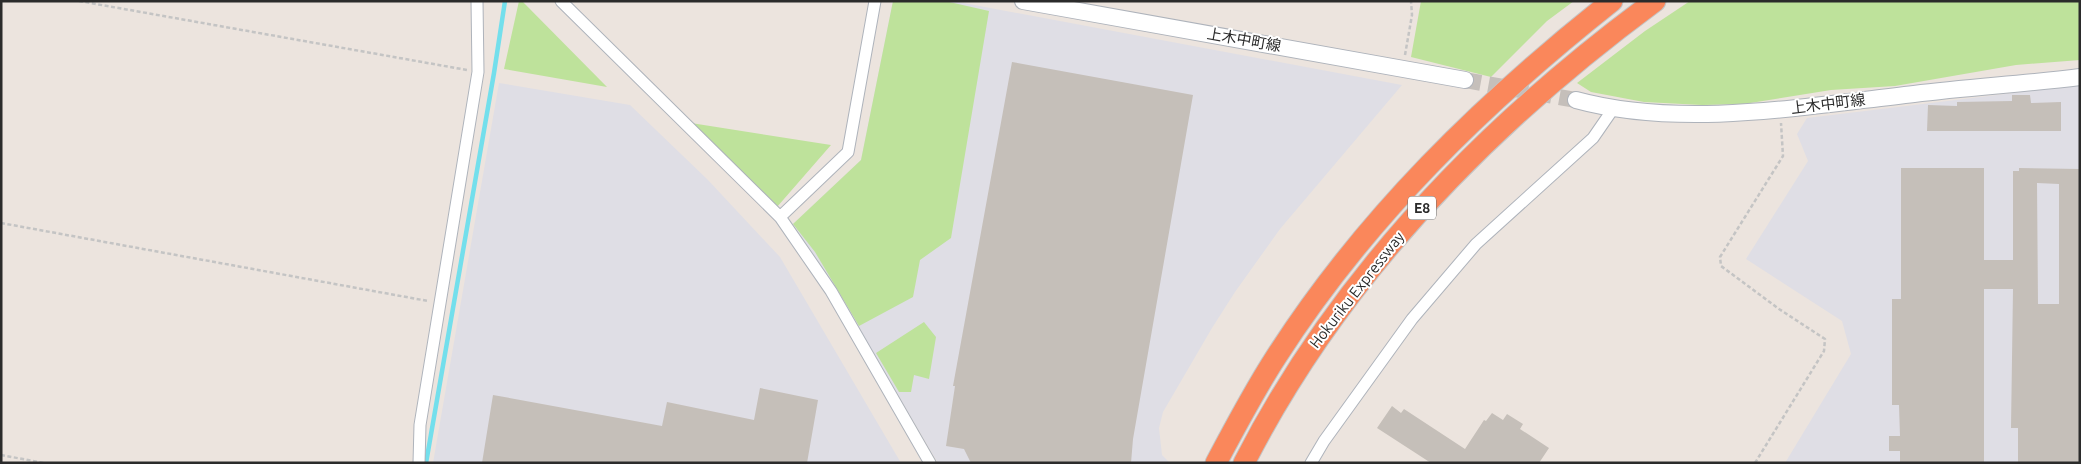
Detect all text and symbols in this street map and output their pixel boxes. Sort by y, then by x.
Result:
street label: 上木中町線 [1206,25,1283,54]
street label: 上木中町線 [1790,90,1866,117]
road number: E8 [1408,197,1436,220]
street label: Hokuriku Expressway [1306,228,1407,351]

